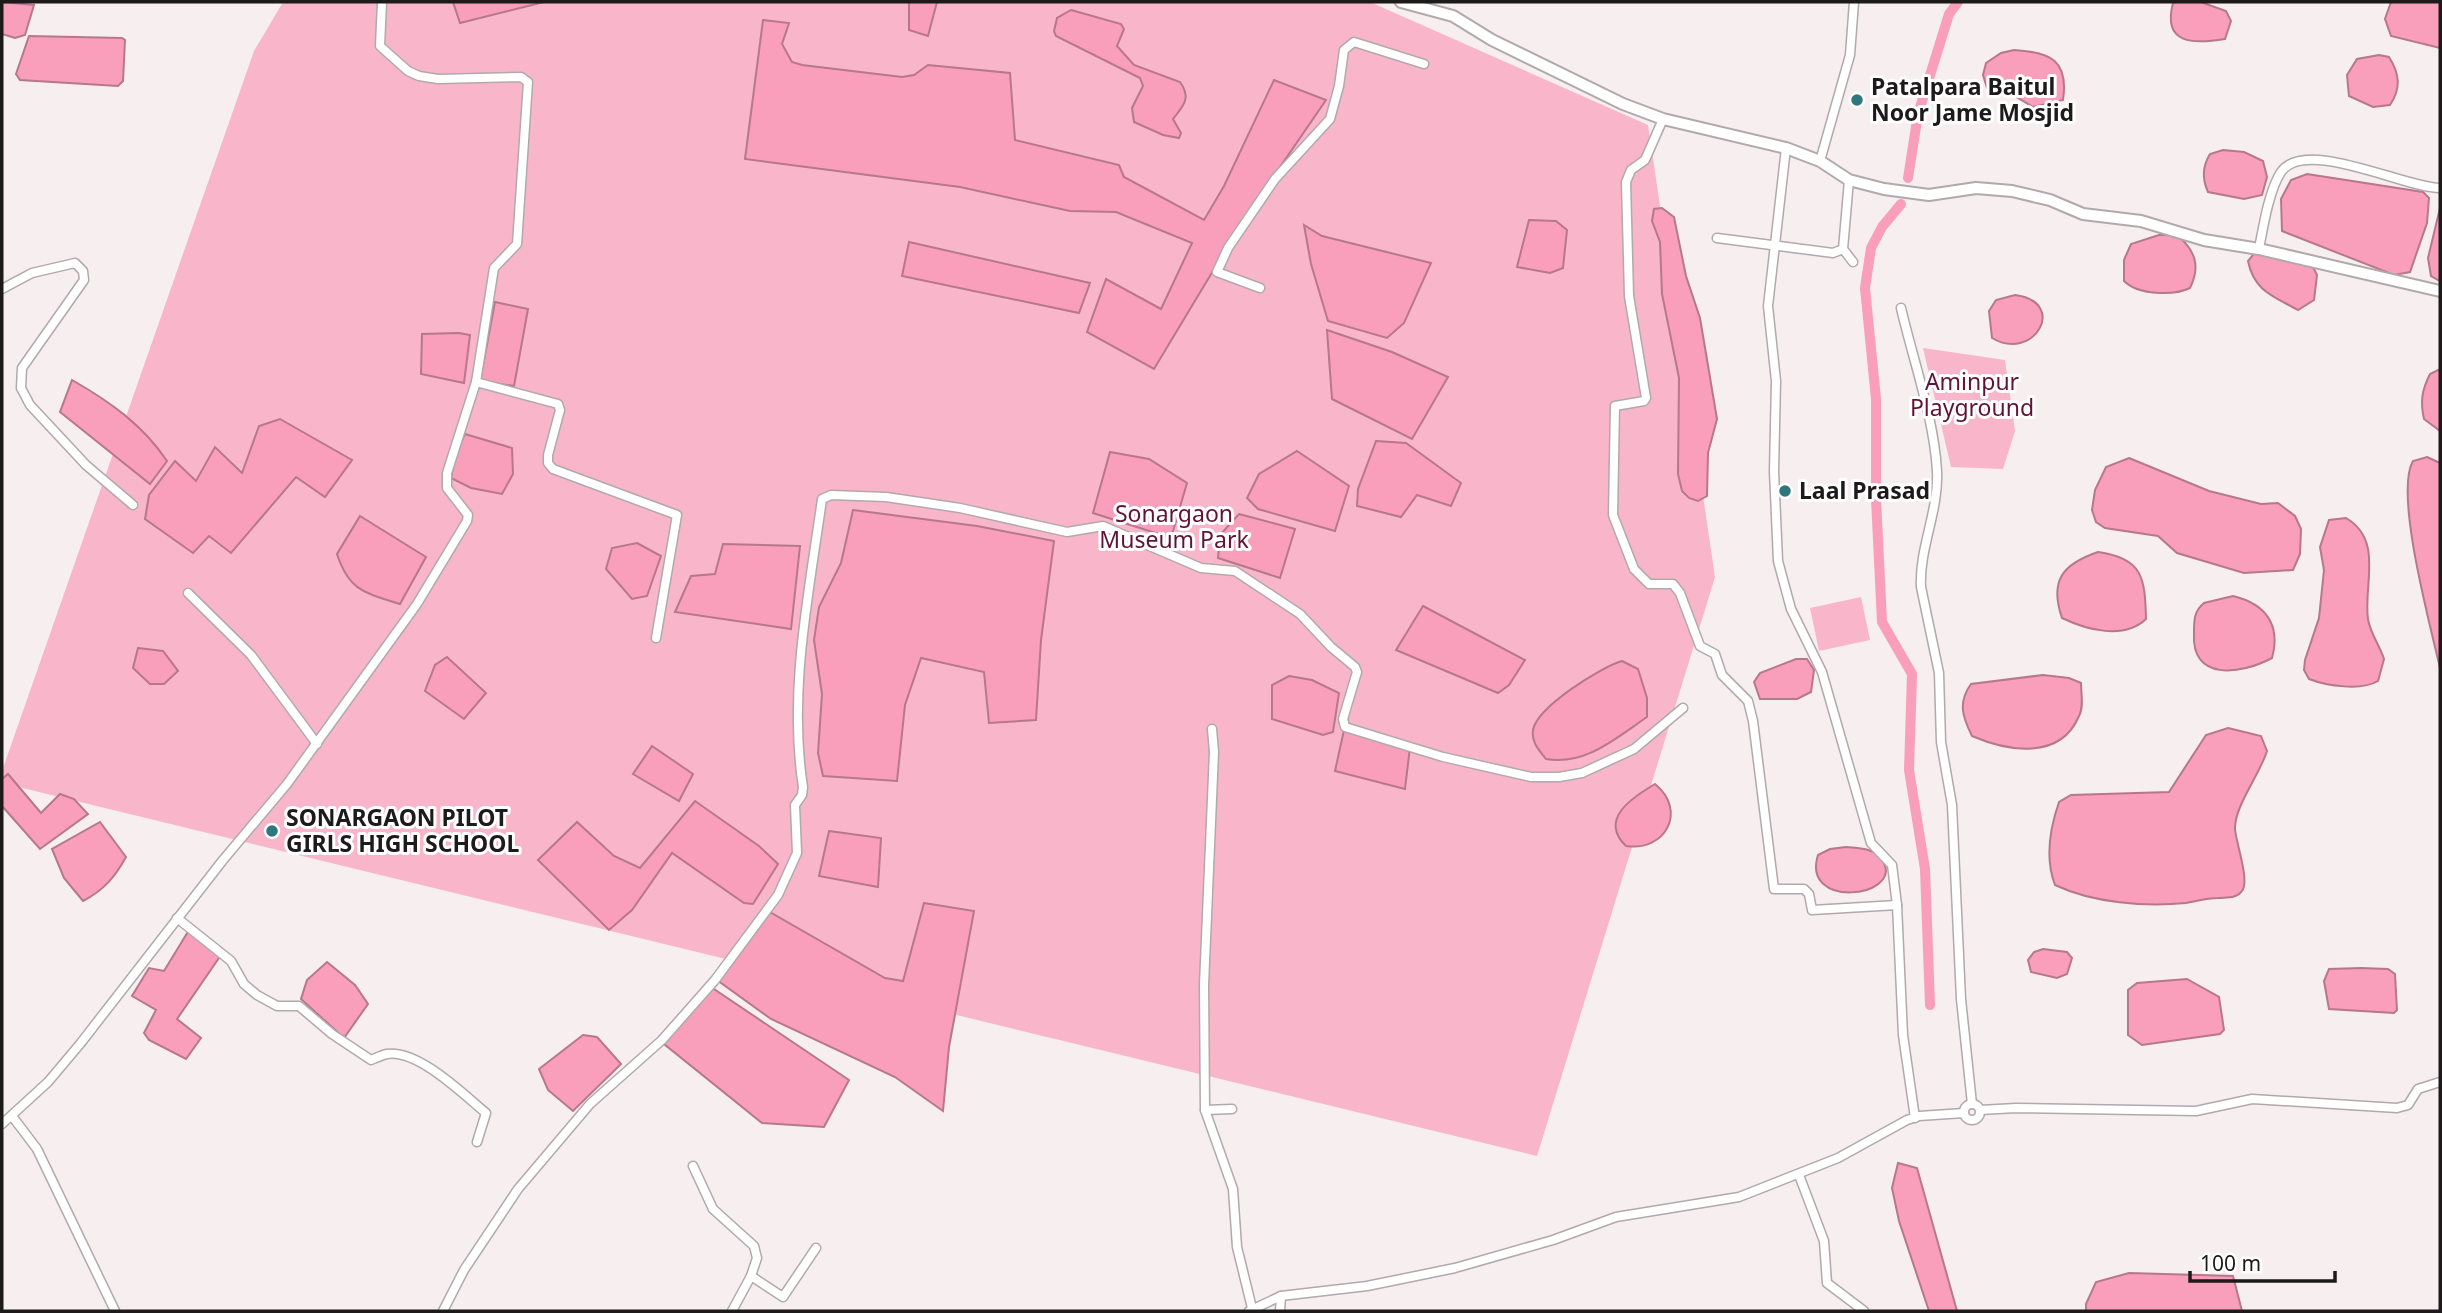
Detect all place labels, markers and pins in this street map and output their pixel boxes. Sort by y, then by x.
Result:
place label: Patalpara Baitul Noor Jame Mosjid [1871,70,2074,128]
marker: Patalpara Baitul Noor Jame Mosjid [1849,92,1865,108]
place label: Laal Prasad [1799,474,1930,506]
marker: Laal Prasad [1777,483,1793,499]
place label: SONARGAON PILOT GIRLS HIGH SCHOOL [286,801,519,859]
marker: SONARGAON PILOT GIRLS HIGH SCHOOL [264,823,280,839]

